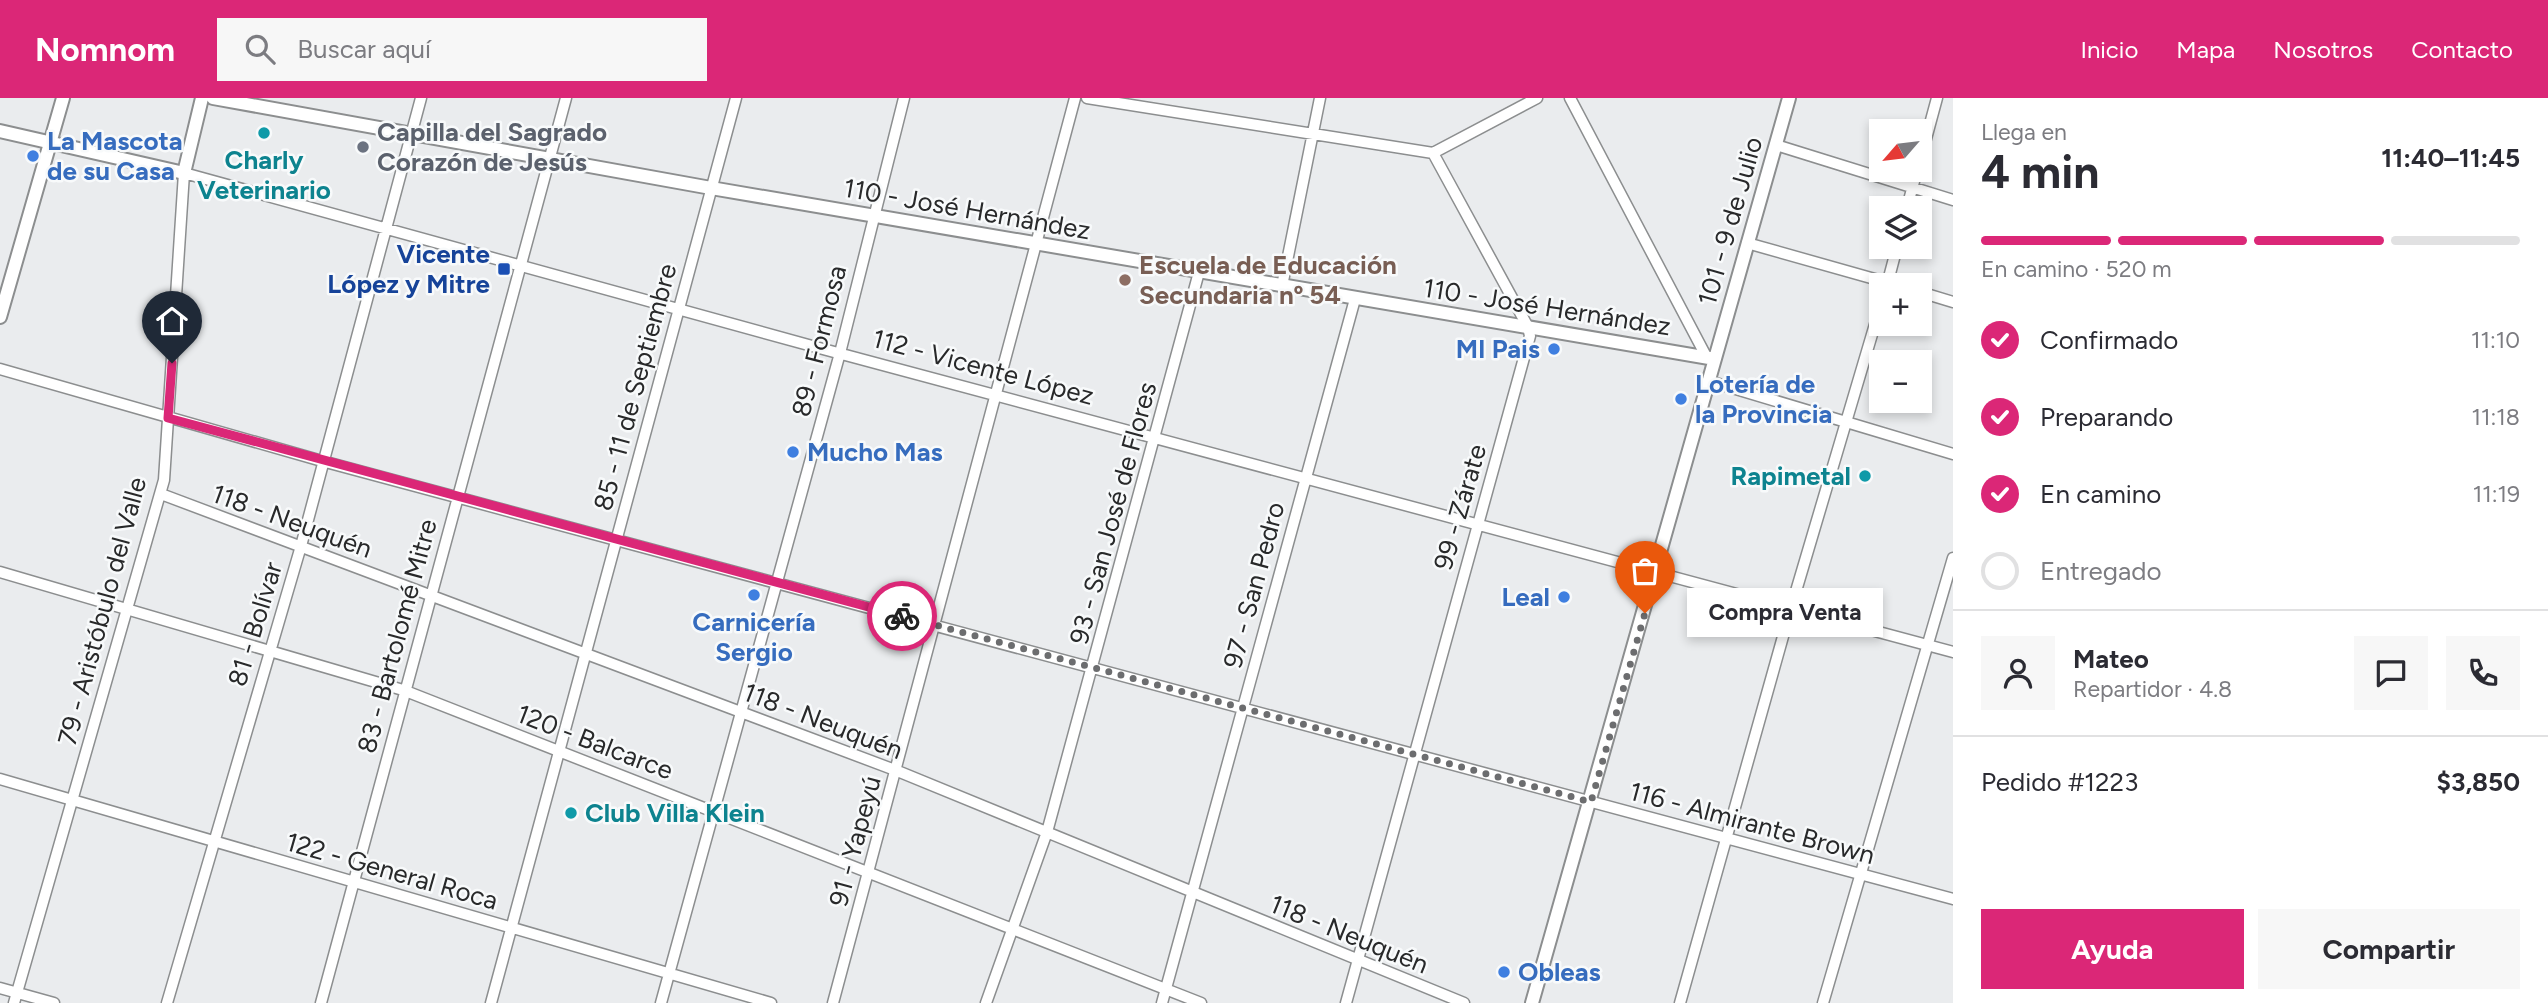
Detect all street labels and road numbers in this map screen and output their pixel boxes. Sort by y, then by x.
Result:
street label: 101 - 9 de Julio [1691,133,1769,309]
street label: 110 - José Hernández [841,172,1093,246]
street label: 85 - 11 de Septiembre [587,260,683,514]
street label: 89 - Formosa [785,262,853,420]
street label: 110 - José Hernández [1421,272,1673,342]
street label: 112 - Vicente López [869,322,1097,412]
street label: 93 - San José de Flores [1063,379,1163,647]
street label: 99 - Zárate [1427,441,1493,573]
street label: 79 - Aristóbulo del Valle [51,473,153,749]
street label: 118 - Neuquén [207,477,377,565]
street label: 97 - San Pedro [1216,498,1292,672]
street label: 83 - Bartolomé Mitre [350,515,444,757]
street label: 81 - Bolívar [221,558,289,690]
street label: 118 - Neuquén [739,676,907,766]
street label: 120 - Balcarce [512,698,678,786]
street label: 91 - Yapeyú [822,772,888,910]
street label: 116 - Almirante Brown [1626,775,1878,871]
street label: 122 - General Roca [282,825,502,917]
street label: 118 - Neuquén [1265,888,1433,980]

